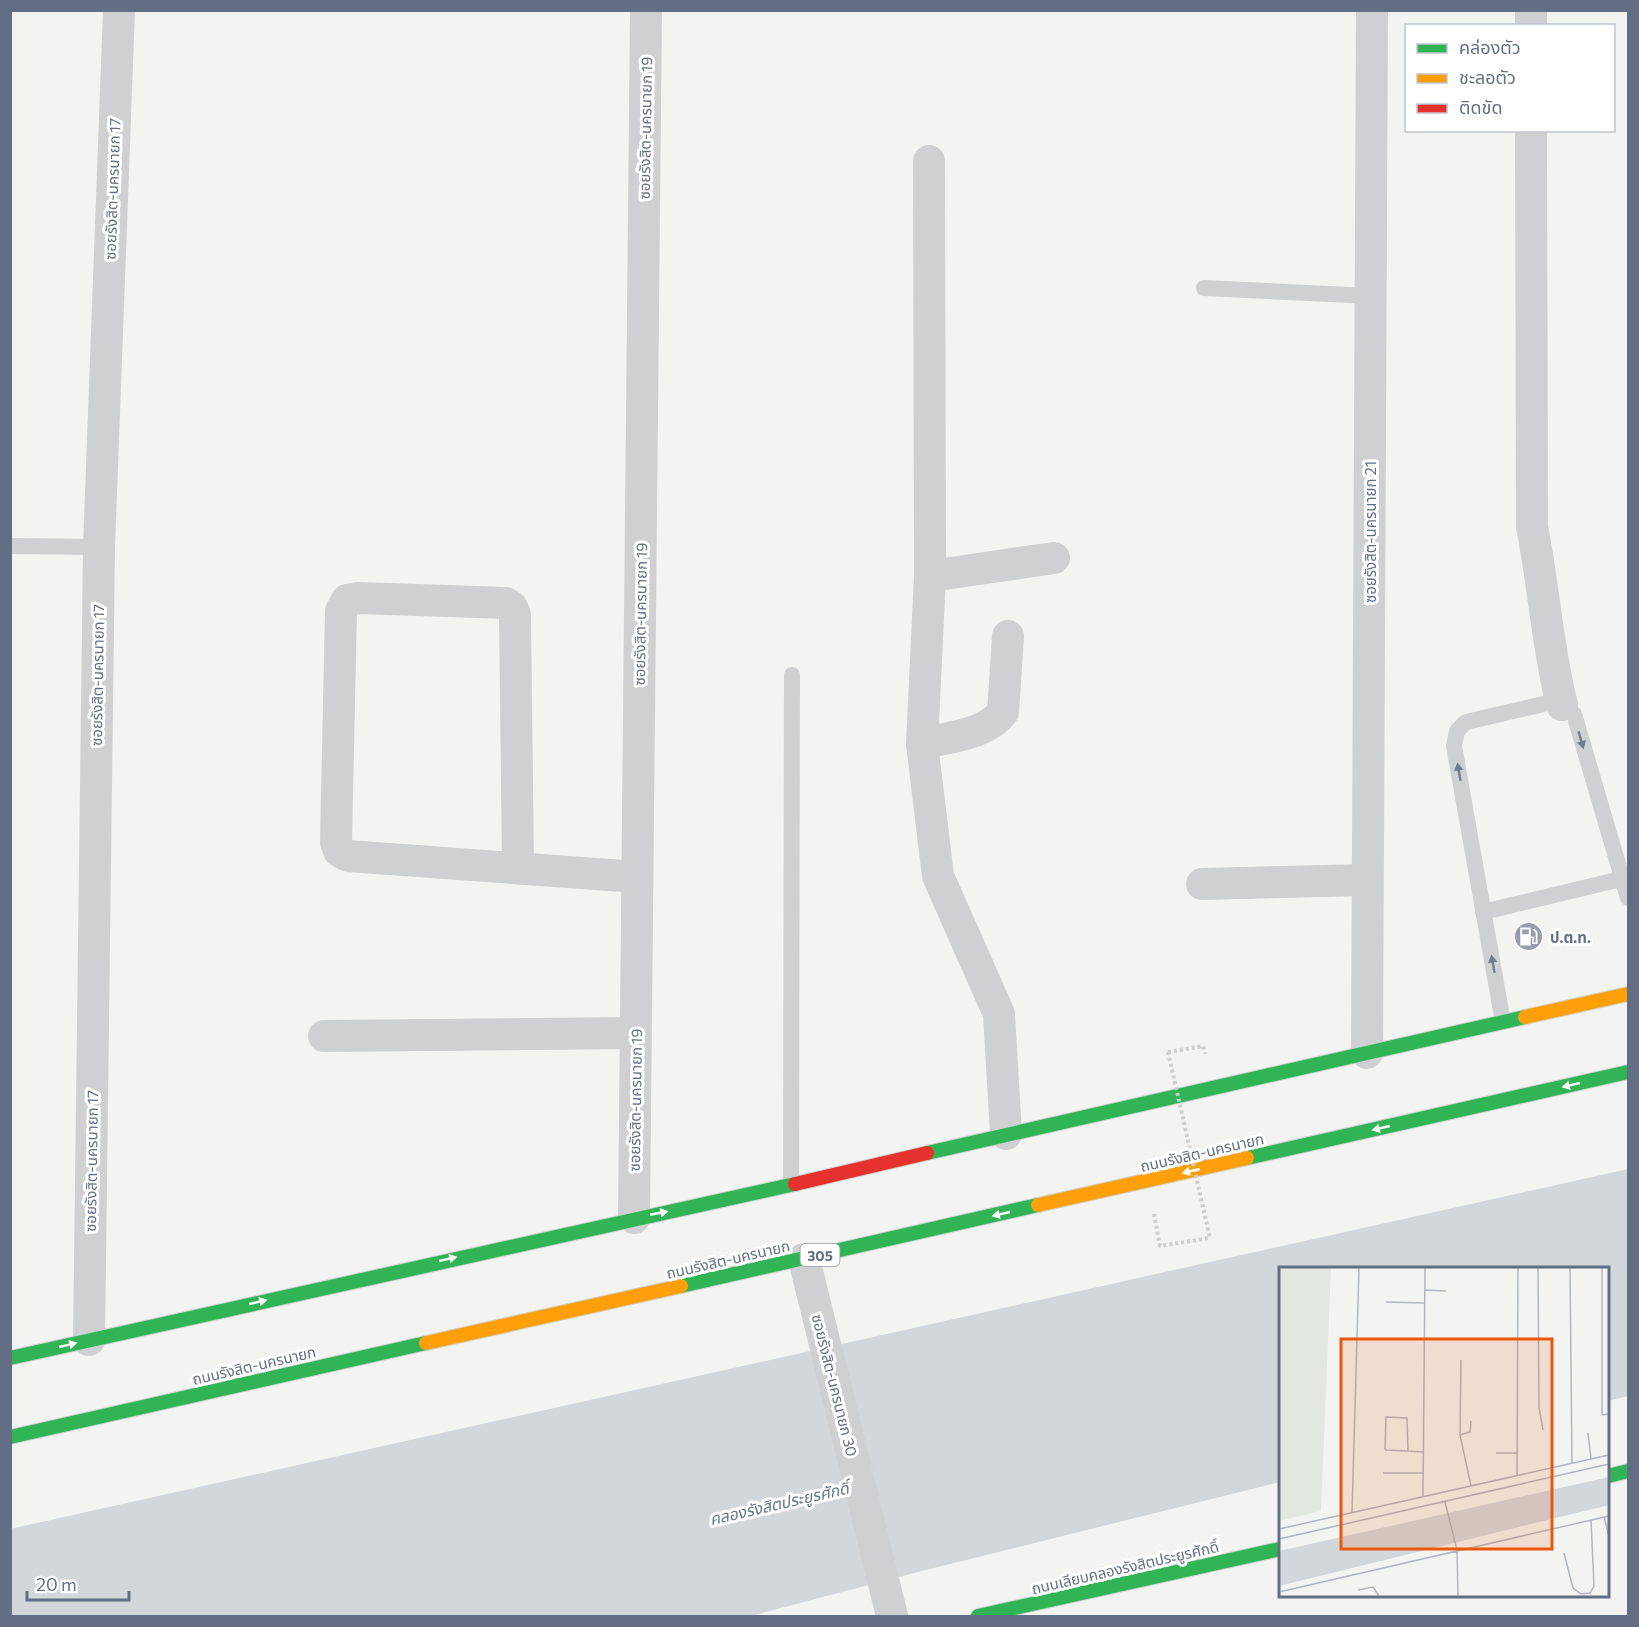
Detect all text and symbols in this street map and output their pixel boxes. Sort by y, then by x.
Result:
legend [1405,24,1615,132]
text: คล่องตัว [1459,36,1521,58]
street label: ซอยรังสิต-นครนายก 19 [635,56,655,200]
text: ชะลอตัว [1459,66,1516,88]
text: ติดขัด [1459,96,1502,118]
street label: ซอยรังสิต-นครนายก 17 [101,118,123,260]
street label: ซอยรังสิต-นครนายก 21 [1361,461,1379,603]
street label: ซอยรังสิต-นครนายก 19 [630,542,650,686]
street label: ซอยรังสิต-นครนายก 17 [87,604,107,746]
one-way arrow [1577,731,1586,749]
one-way arrow [1454,763,1463,782]
fuel station icon: ป.ต.ท. [1513,921,1545,953]
place label: ป.ต.ท. [1550,928,1591,946]
one-way arrow [1488,955,1497,974]
street label: ซอยรังสิต-นครนายก 19 [625,1028,645,1172]
one-way arrow [1562,1080,1581,1090]
street label: ซอยรังสิต-นครนายก 17 [81,1090,101,1232]
one-way arrow [1372,1124,1391,1133]
street label: ถนนรังสิต-นครนายก [1138,1129,1266,1175]
one-way arrow [1181,1167,1200,1176]
one-way arrow [650,1208,669,1217]
one-way arrow [991,1210,1010,1219]
street label: ถนนรังสิต-นครนายก [664,1236,792,1282]
road number: 305 [800,1244,840,1266]
one-way arrow [439,1254,457,1264]
inset map [1279,1267,1609,1597]
one-way arrow [249,1297,268,1306]
street label: ซอยรังสิต-นครนายก 30 [809,1312,861,1458]
one-way arrow [58,1340,77,1349]
street label: ถนนรังสิต-นครนายก [190,1342,318,1388]
water label: คลองรังสิตประยูรศักดิ์ [708,1477,855,1530]
street label: ถนนเลียบคลองรังสิตประยูรศักดิ์ [1030,1537,1221,1598]
scale bar [27,1564,129,1602]
text: 20 m [36,1573,77,1595]

